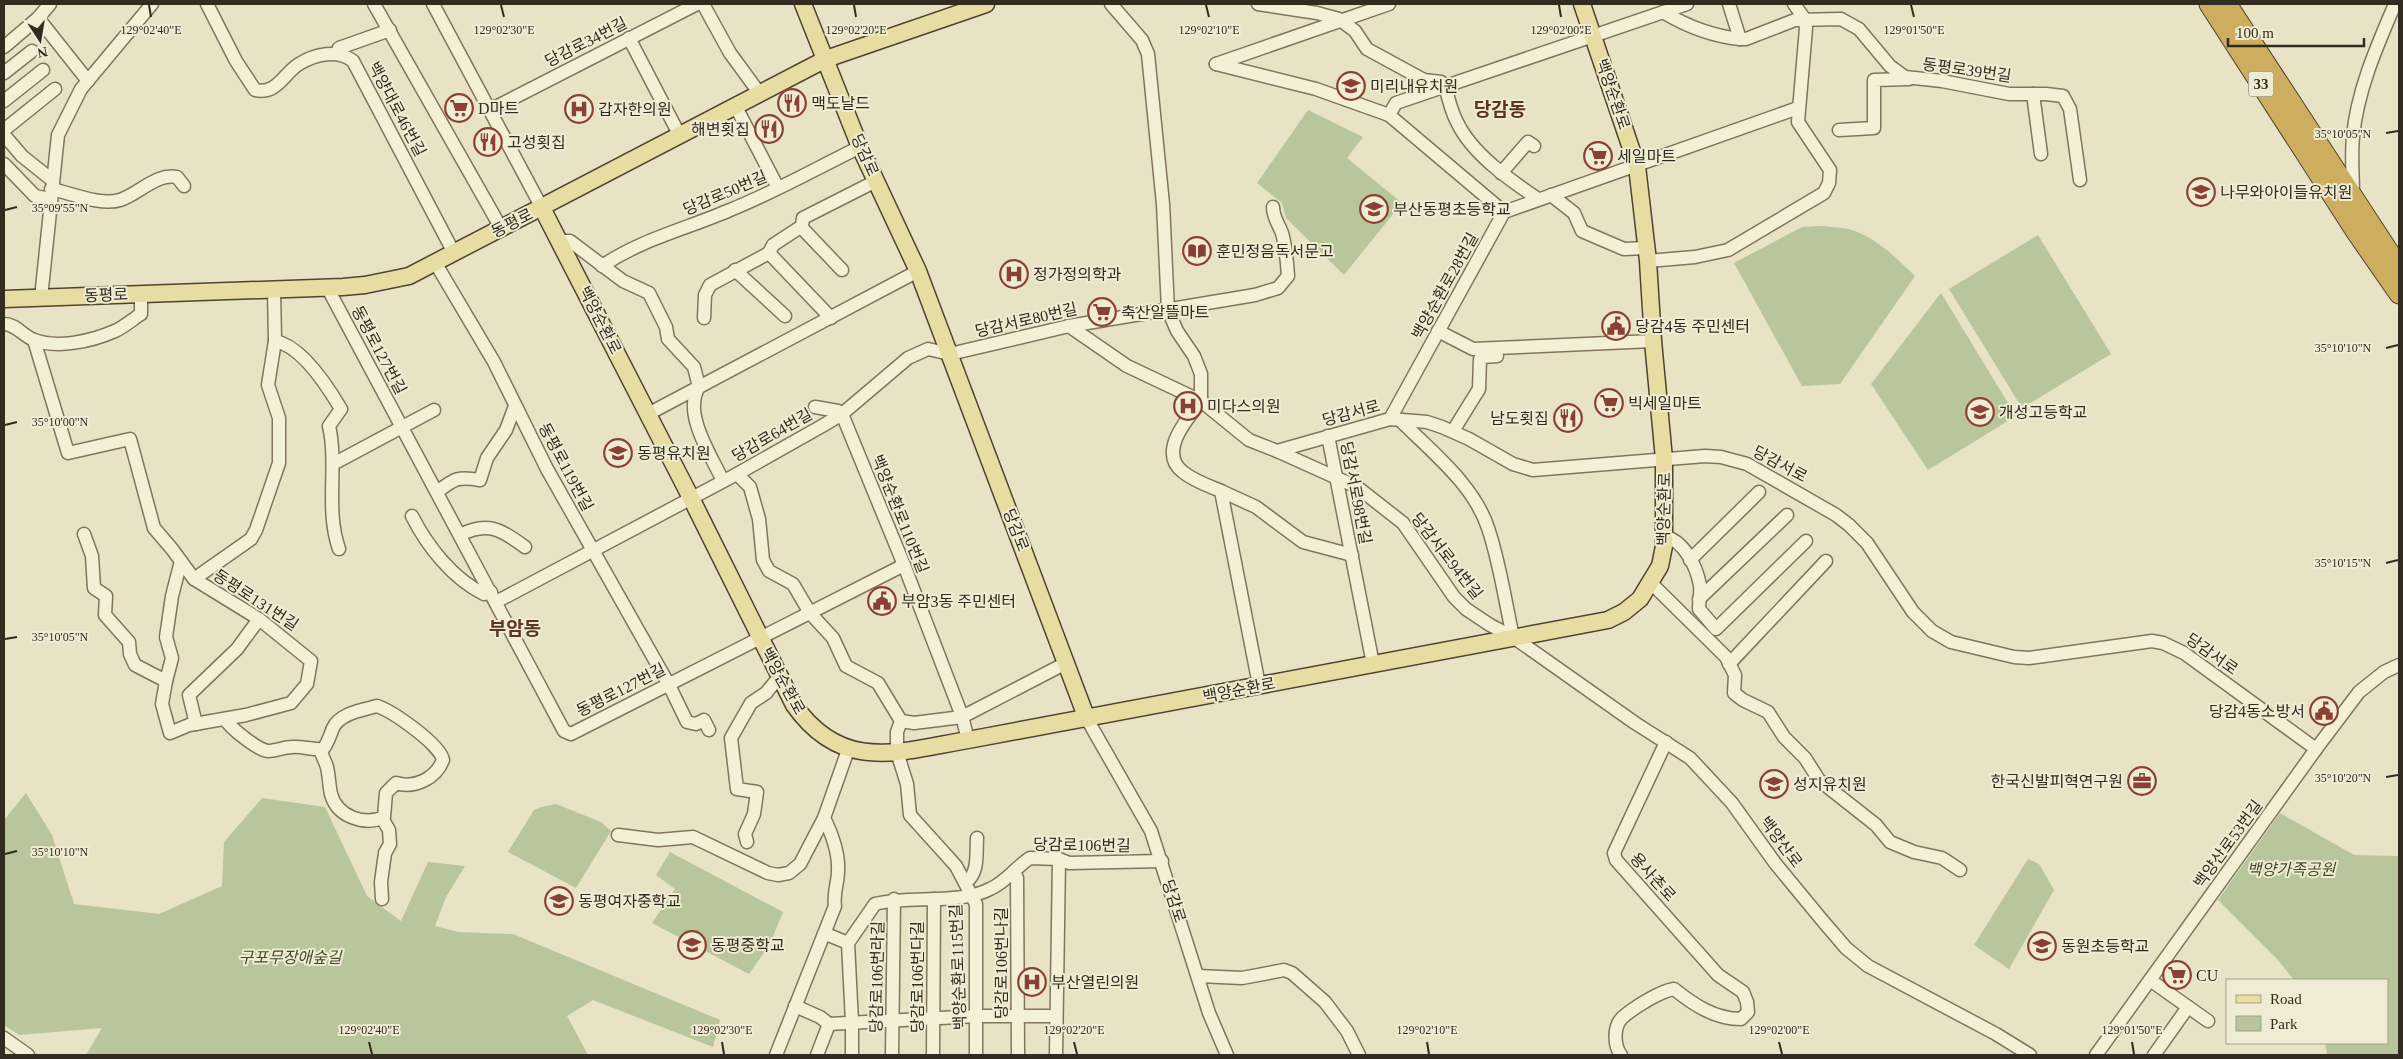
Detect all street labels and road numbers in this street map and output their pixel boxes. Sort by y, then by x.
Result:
street label: 당감로34번길 [542,14,630,70]
street label: 동평로39번길 [1921,55,2013,85]
street label: 백양순환로 [1593,56,1633,132]
street label: 백양대로46번길 [365,59,429,159]
road number: 33 [2248,72,2274,96]
street label: 당감로 [848,131,882,179]
street label: 당감로50번길 [680,168,770,218]
street label: 동평로 [488,205,536,241]
street label: 백양순환로28번길 [1409,230,1481,342]
street label: 백양순환로 [576,283,624,357]
street label: 동평로 [84,286,129,304]
street label: 당감서로80번길 [973,300,1079,340]
street label: 동평로127번길 [349,303,409,397]
street label: 당감서로 [1320,397,1382,429]
street label: 당감로64번길 [729,405,815,465]
street label: 동평로119번길 [536,420,596,514]
street label: 당감서로98번길 [1338,440,1374,546]
street label: 당감서로 [1750,443,1810,485]
street label: 백양순환로110번길 [868,452,932,576]
street label: 백양순환로 [1655,472,1673,546]
street label: 당감로 [1000,506,1032,554]
street label: 당감서로94번길 [1408,510,1486,602]
street label: 동평로131번길 [210,566,302,634]
street label: 당감서로 [2183,630,2241,678]
street label: 백양순환로 [758,645,808,718]
street label: 동평로127번길 [574,660,668,720]
street label: 백양순환로 [1201,675,1277,705]
street label: 백양산로53번길 [2190,797,2266,891]
street label: 백양산로 [1756,813,1806,871]
street label: 당감로106번길 [1033,836,1131,854]
street label: 용사촌로 [1627,849,1679,905]
street label: 당감로 [1159,877,1189,925]
street label: 백양순환로115번길 [947,904,969,1030]
street label: 당감로106번나길 [993,907,1010,1019]
street label: 당감로106번라길 [868,921,886,1033]
street label: 당감로106번다길 [909,921,926,1033]

